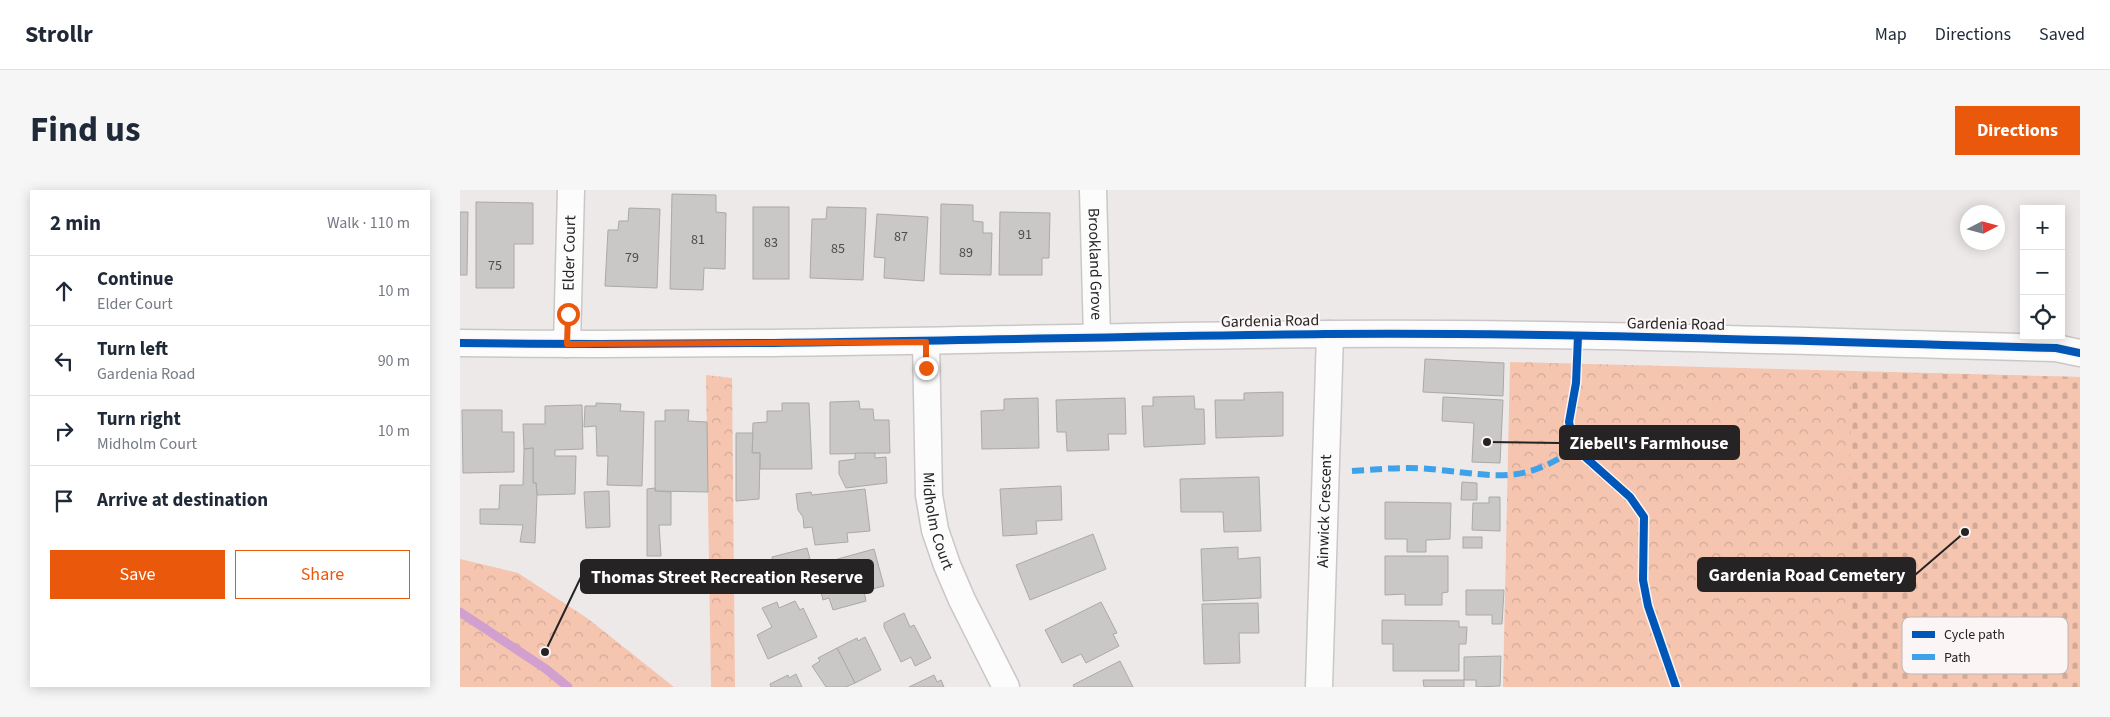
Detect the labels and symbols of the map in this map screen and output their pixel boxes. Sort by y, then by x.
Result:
north arrow [1960,205,2005,250]
street label: Brookland Grove [1082,207,1108,321]
street label: Elder Court [557,214,581,291]
house number: 91 [1018,225,1032,245]
house number: 87 [894,227,908,247]
house number: 81 [691,230,705,250]
house number: 83 [764,233,778,253]
house number: 85 [831,239,845,259]
house number: 89 [959,243,973,263]
house number: 79 [625,248,639,268]
house number: 75 [488,256,502,276]
route start [557,303,580,326]
street label: Gardenia Road [1221,309,1319,333]
street label: Gardenia Road [1627,312,1725,336]
route end [915,357,938,380]
callout: Ziebell's Farmhouse [1560,426,1739,459]
text: Ziebell's Farmhouse [1569,431,1729,456]
street label: Ainwick Crescent [1312,453,1337,568]
street label: Midholm Court [918,472,959,574]
callout: Gardenia Road Cemetery [1698,558,1915,591]
callout: Thomas Street Recreation Reserve [581,560,873,593]
text: Gardenia Road Cemetery [1709,563,1906,588]
text: Thomas Street Recreation Reserve [591,565,863,590]
legend [1902,617,2068,674]
text: Cycle path [1944,625,2005,645]
text: Path [1944,648,1971,668]

